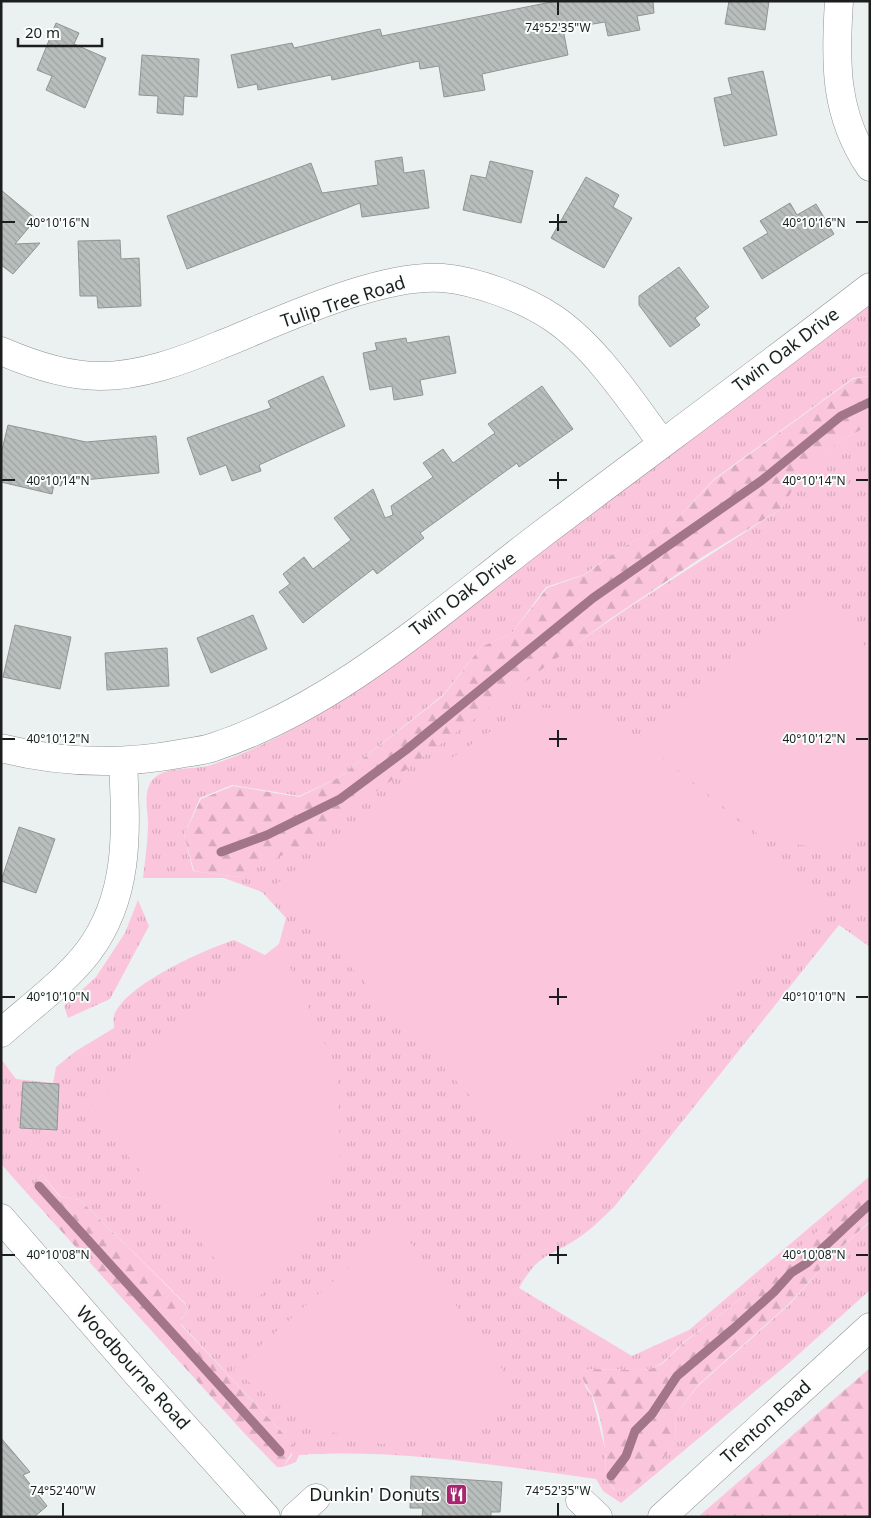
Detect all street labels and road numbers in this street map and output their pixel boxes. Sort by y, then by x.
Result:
street label: Tulip Tree Road [277,270,408,333]
street label: Twin Oak Drive [727,301,843,397]
street label: Twin Oak Drive [404,545,520,641]
street label: Woodbourne Road [72,1300,196,1434]
street label: Trenton Road [715,1374,816,1468]

